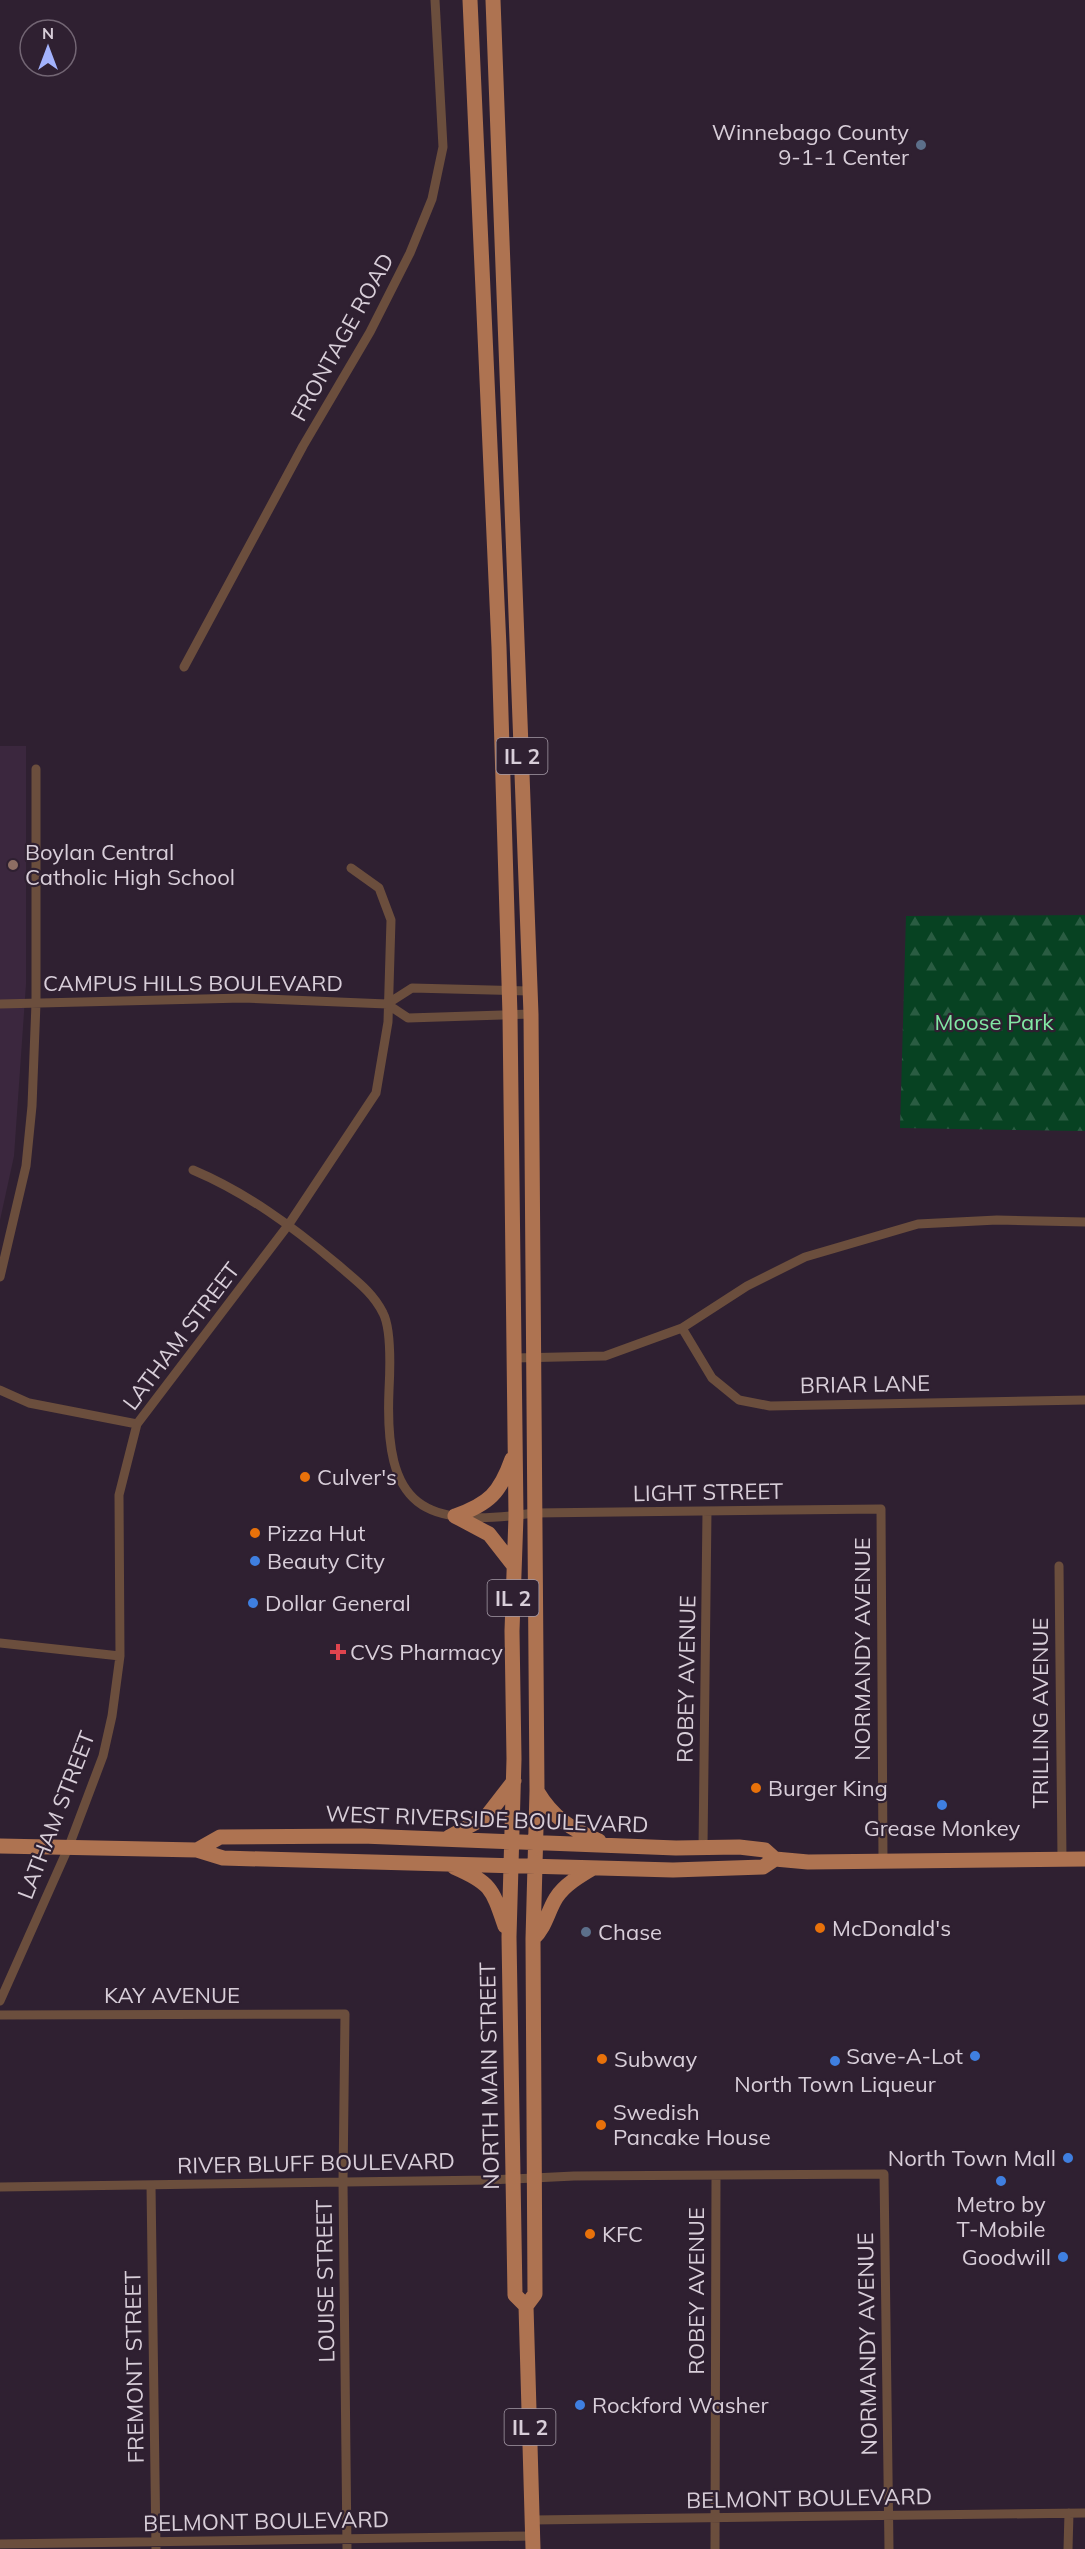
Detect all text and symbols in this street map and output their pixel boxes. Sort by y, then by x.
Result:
north arrow [18,18,78,78]
text: N [42,23,54,43]
place label: Winnebago County 9-1-1 Center [712,118,909,171]
marker: Winnebago County 9-1-1 Center [914,138,928,152]
street label: FRONTAGE ROAD [284,248,400,426]
road number: IL 2 [496,738,548,774]
place label: Boylan Central Catholic High School [25,838,235,891]
marker: Boylan Central Catholic High School [6,858,20,872]
street label: CAMPUS HILLS BOULEVARD [43,969,343,997]
park label: Moose Park [935,1008,1054,1036]
street label: LATHAM STREET [116,1257,246,1415]
street label: BRIAR LANE [800,1369,930,1399]
place label: Culver's [317,1463,397,1491]
marker: Culver's [298,1470,312,1484]
street label: LIGHT STREET [633,1477,783,1507]
place label: Pizza Hut [267,1519,366,1547]
marker: Pizza Hut [248,1526,262,1540]
street label: NORMANDY AVENUE [848,1537,876,1761]
place label: Beauty City [267,1547,385,1575]
marker: Beauty City [248,1554,262,1568]
road number: IL 2 [488,1580,538,1616]
place label: Dollar General [265,1589,411,1617]
street label: ROBEY AVENUE [671,1595,701,1763]
marker: Dollar General [246,1596,260,1610]
street label: TRILLING AVENUE [1026,1618,1054,1808]
place label: CVS Pharmacy [350,1638,503,1666]
marker: CVS Pharmacy [331,1645,345,1659]
street label: LATHAM STREET [11,1727,101,1903]
place label: Burger King [768,1774,888,1802]
marker: Burger King [749,1781,763,1795]
marker: Grease Monkey [935,1798,949,1812]
street label: WEST RIVERSIDE BOULEVARD [325,1799,649,1839]
place label: Grease Monkey [864,1814,1021,1842]
place label: McDonald's [832,1914,951,1942]
place label: Chase [598,1918,662,1946]
marker: McDonald's [813,1921,827,1935]
marker: Chase [579,1925,593,1939]
street label: NORTH MAIN STREET [473,1962,505,2190]
street label: KAY AVENUE [104,1981,240,2009]
place label: Save-A-Lot [846,2042,963,2070]
place label: Subway [614,2045,697,2073]
marker: Save-A-Lot [968,2049,982,2063]
marker: Subway [595,2052,609,2066]
marker: North Town Liqueur [828,2054,842,2068]
place label: North Town Liqueur [734,2070,936,2098]
place label: Swedish Pancake House [613,2098,771,2151]
marker: Swedish Pancake House [594,2118,608,2132]
place label: North Town Mall [888,2144,1056,2172]
street label: RIVER BLUFF BOULEVARD [177,2147,455,2179]
marker: North Town Mall [1061,2151,1075,2165]
marker: Metro by T-Mobile [994,2174,1008,2188]
place label: Metro by T-Mobile [956,2190,1046,2243]
street label: LOUISE STREET [310,2199,340,2363]
street label: ROBEY AVENUE [682,2207,710,2375]
place label: KFC [602,2220,643,2248]
marker: KFC [583,2227,597,2241]
street label: NORMANDY AVENUE [851,2232,883,2456]
place label: Goodwill [962,2243,1051,2271]
marker: Goodwill [1056,2250,1070,2264]
street label: FREMONT STREET [118,2270,150,2464]
place label: Rockford Washer [592,2391,768,2419]
marker: Rockford Washer [573,2398,587,2412]
road number: IL 2 [504,2409,556,2445]
street label: BELMONT BOULEVARD [686,2482,932,2514]
street label: BELMONT BOULEVARD [143,2505,389,2537]

